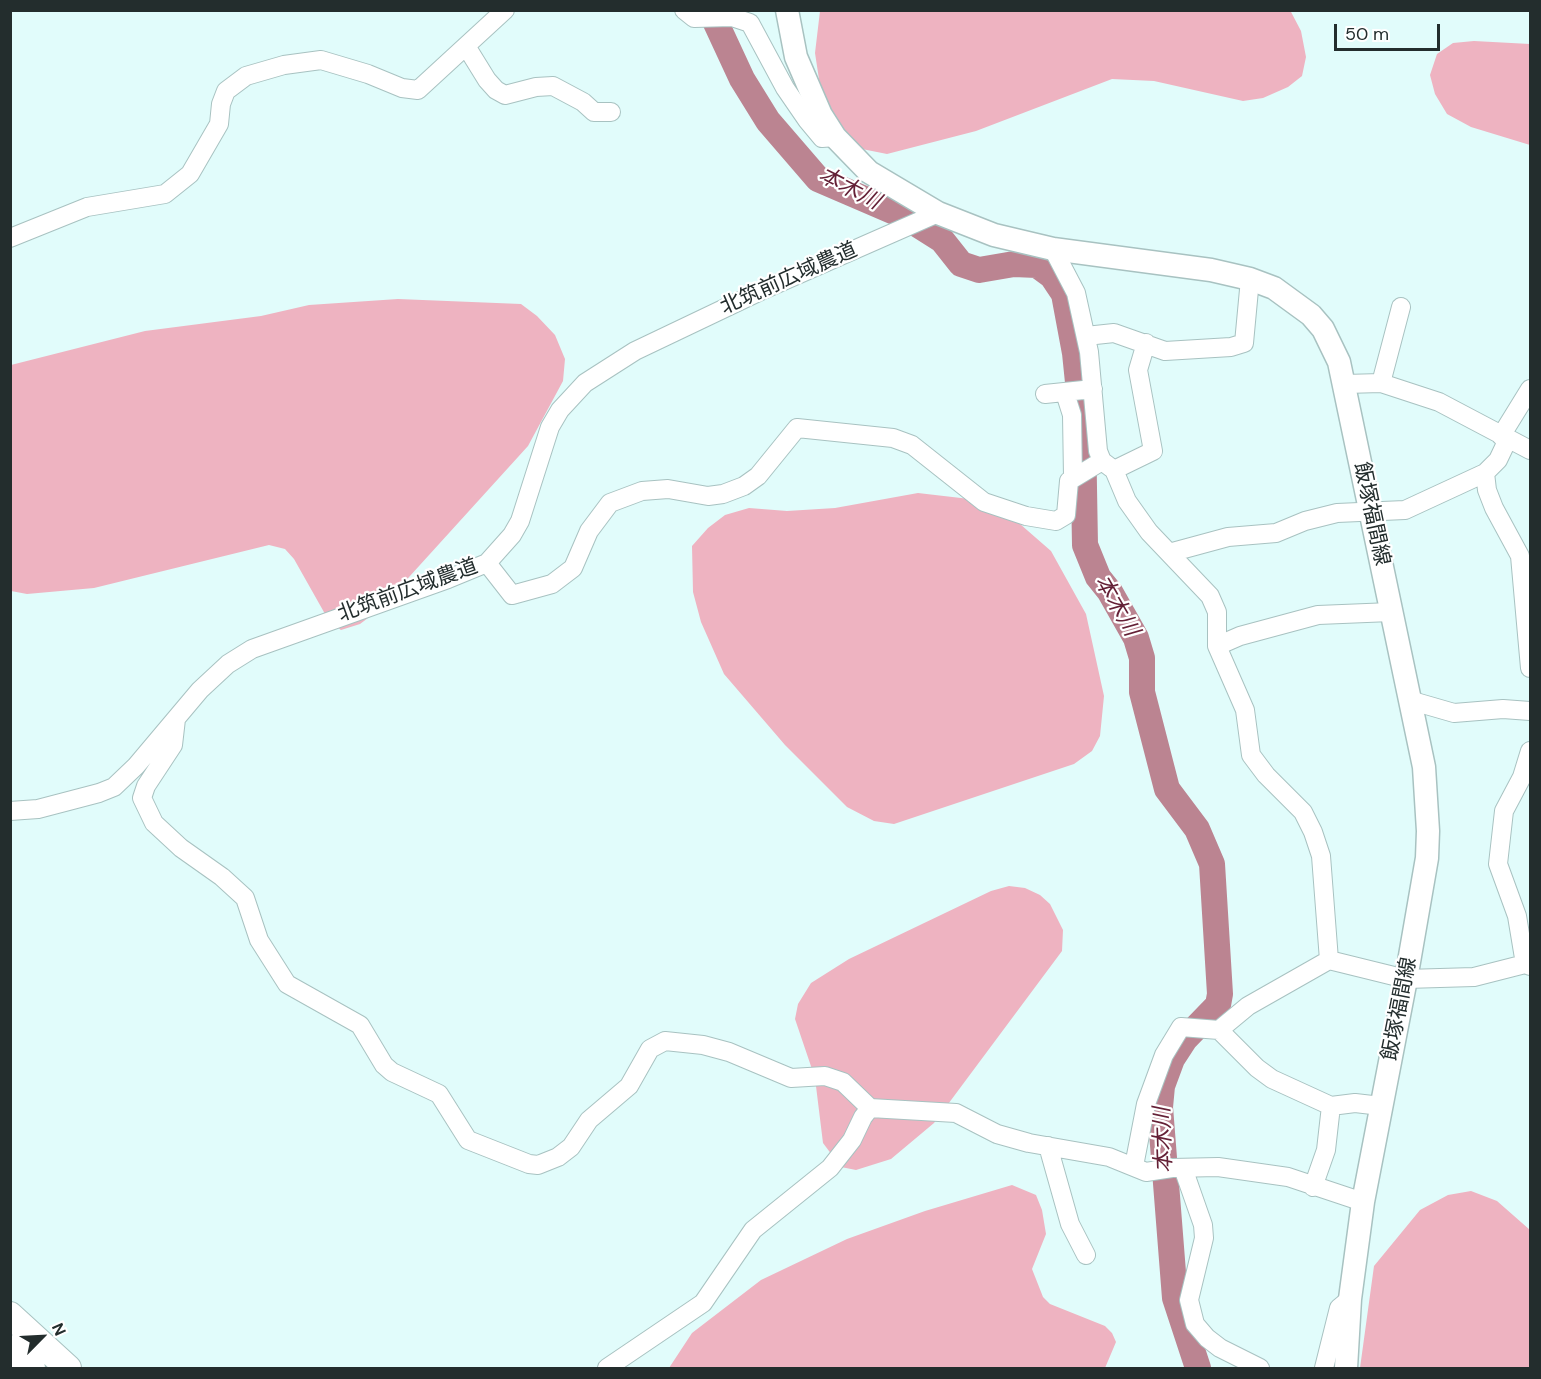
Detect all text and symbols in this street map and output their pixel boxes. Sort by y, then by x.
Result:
scale bar [1337,12,1444,50]
text: 50 m [1345,22,1389,46]
water label: 本木川 [814,162,884,216]
street label: 北筑前広域農道 [717,238,861,320]
street label: 飯塚福間線 [1348,460,1394,568]
street label: 北筑前広域農道 [335,554,481,628]
water label: 本木川 [1088,571,1144,641]
street label: 飯塚福間線 [1378,955,1422,1063]
water label: 本木川 [1150,1107,1178,1173]
north arrow [12,1307,72,1367]
text: N [47,1320,71,1339]

